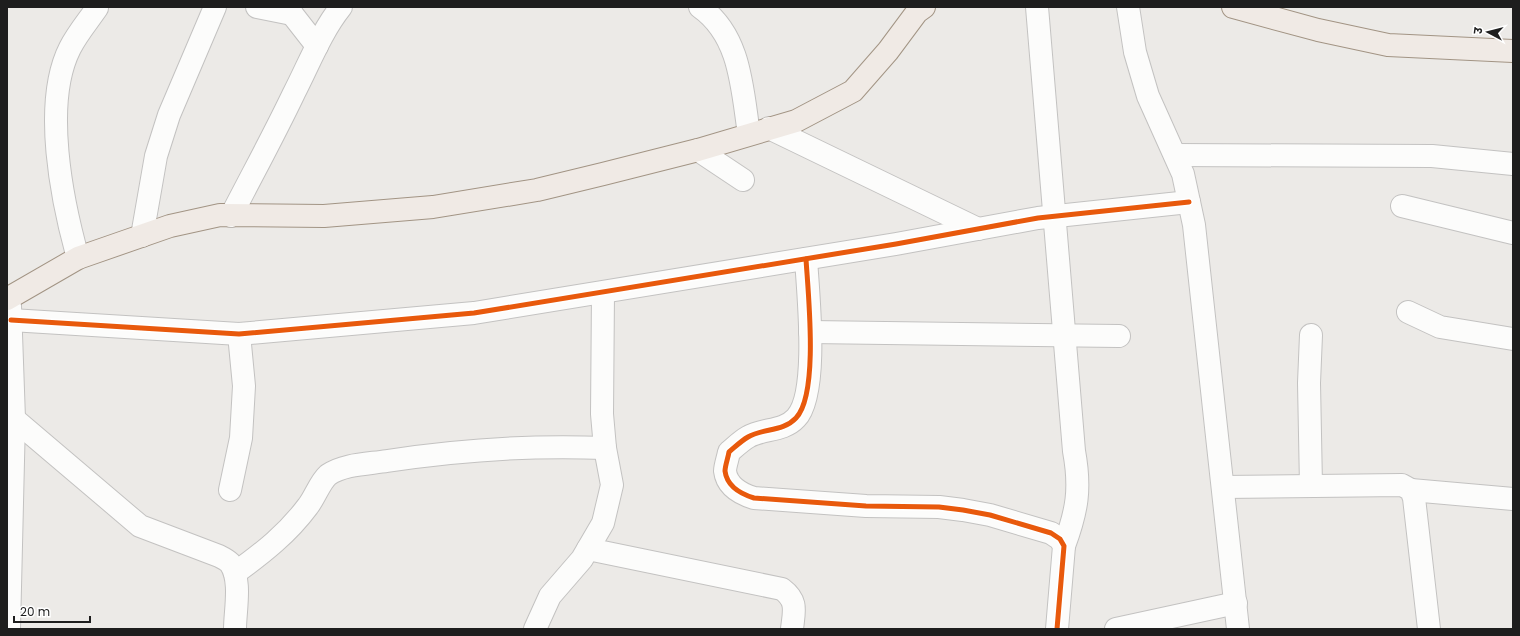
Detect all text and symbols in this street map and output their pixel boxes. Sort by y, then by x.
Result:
north arrow [1468,12,1508,52]
text: उ [1470,26,1486,36]
scale bar [14,598,90,624]
text: 20 m [20,603,50,620]

